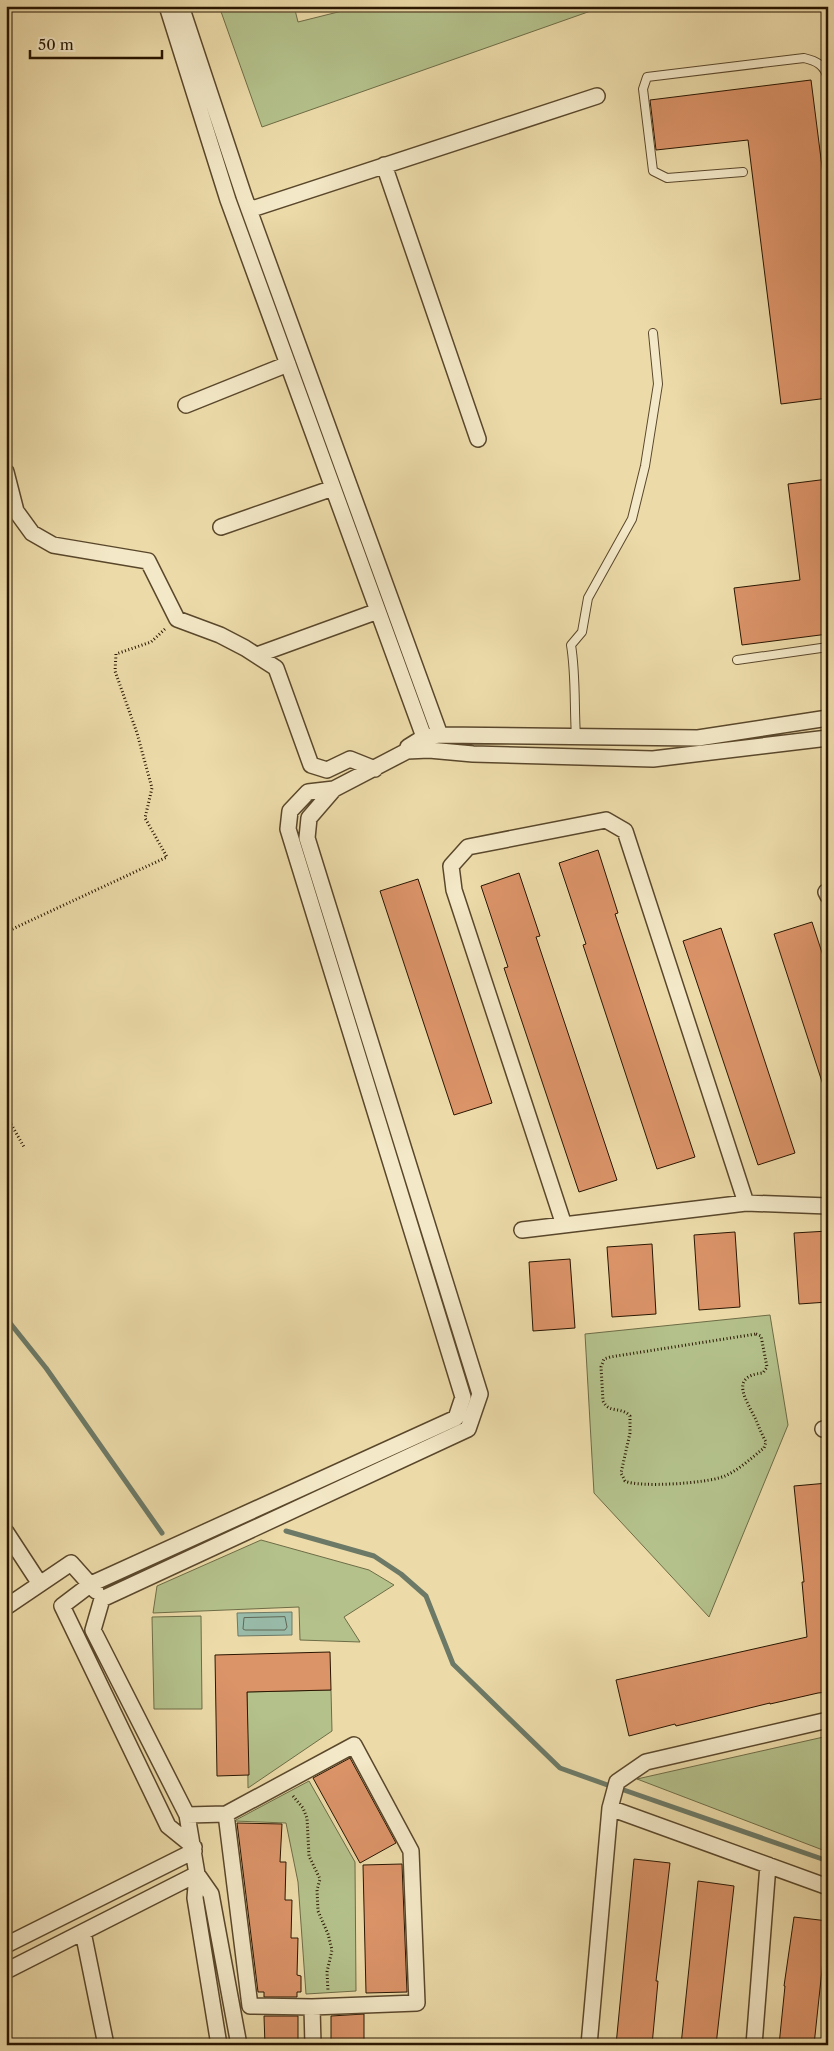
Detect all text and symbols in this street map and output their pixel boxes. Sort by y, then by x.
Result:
scale bar [30,28,162,60]
text: 50 m [38,35,74,54]

